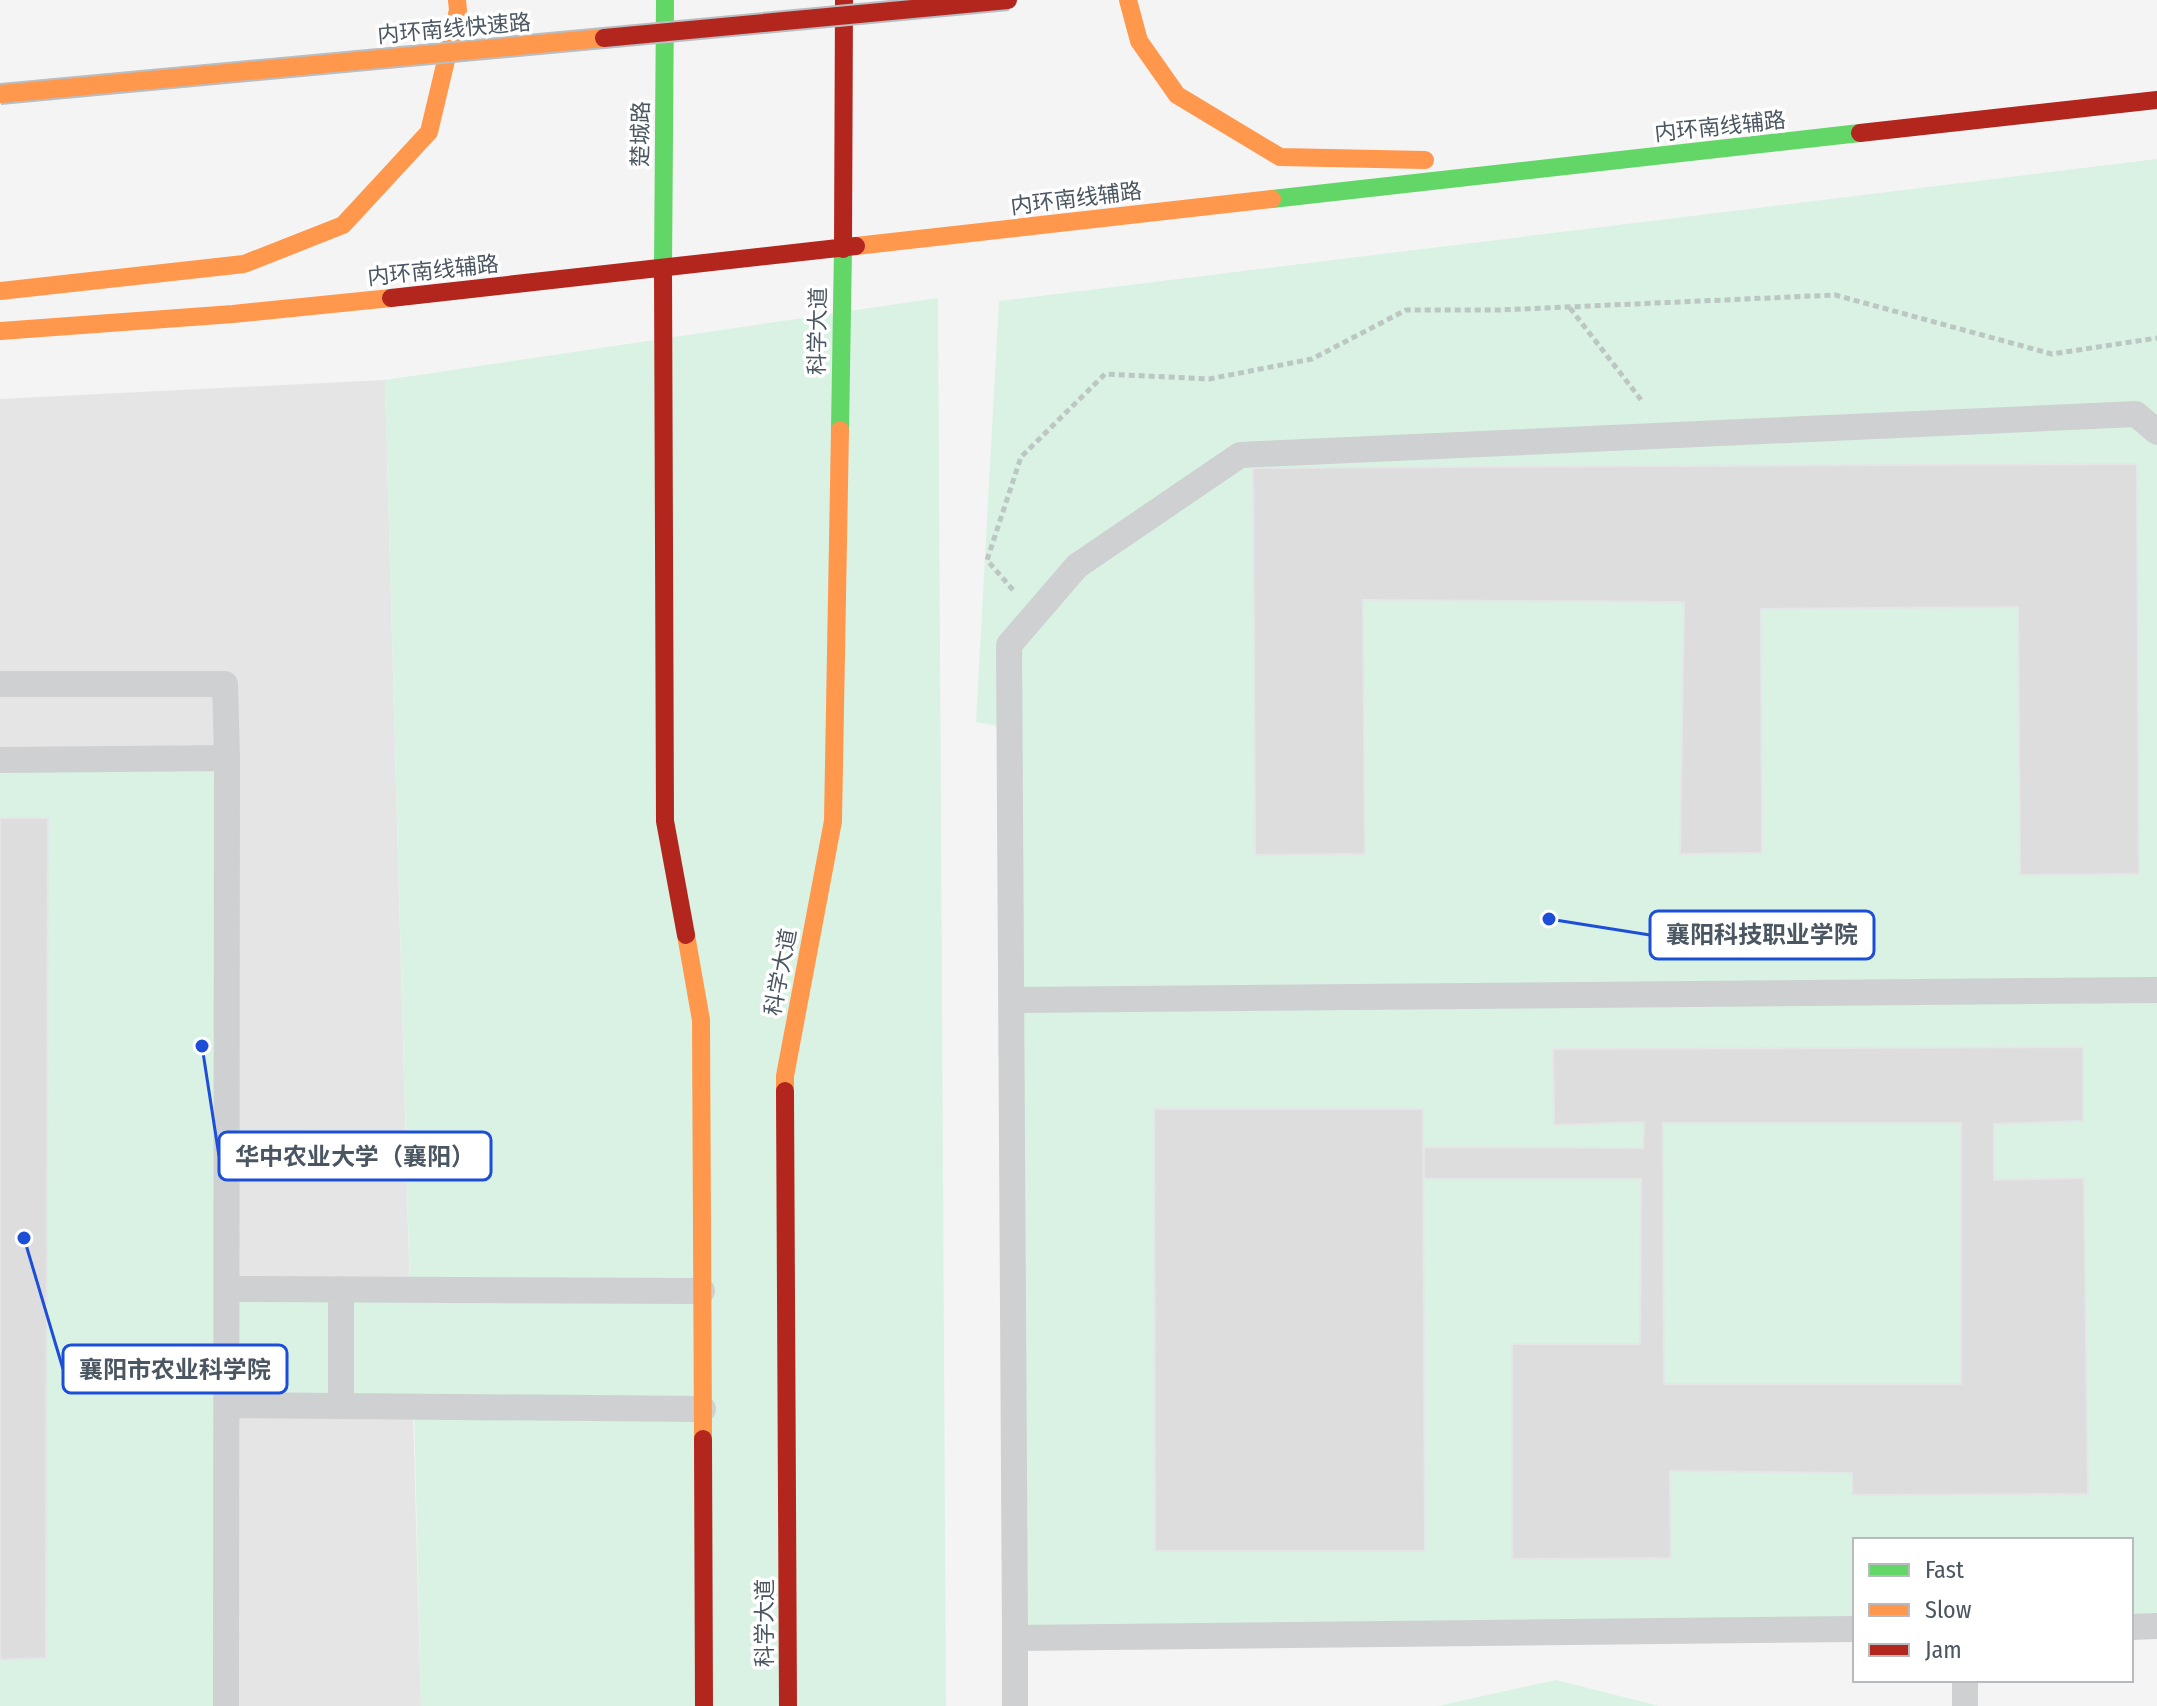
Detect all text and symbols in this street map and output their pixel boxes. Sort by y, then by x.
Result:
street label: 内环南线快速路 [376,8,532,49]
street label: 楚城路 [626,101,655,167]
street label: 内环南线辅路 [1653,106,1787,147]
street label: 内环南线辅路 [1009,177,1143,220]
street label: 内环南线辅路 [366,250,500,291]
street label: 科学大道 [803,287,832,375]
callout: 襄阳科技职业学院 [1650,911,1874,959]
text: 襄阳科技职业学院 [1666,921,1858,949]
street label: 科学大道 [759,926,802,1018]
callout: 华中农业大学（襄阳） [219,1132,491,1180]
text: 华中农业大学（襄阳） [235,1143,475,1171]
callout: 襄阳市农业科学院 [63,1345,287,1393]
text: 襄阳市农业科学院 [79,1356,271,1384]
legend [1853,1538,2133,1682]
text: Fast [1925,1556,1964,1584]
street label: 科学大道 [751,1579,778,1667]
text: Slow [1925,1596,1972,1624]
text: Jam [1925,1636,1962,1664]

